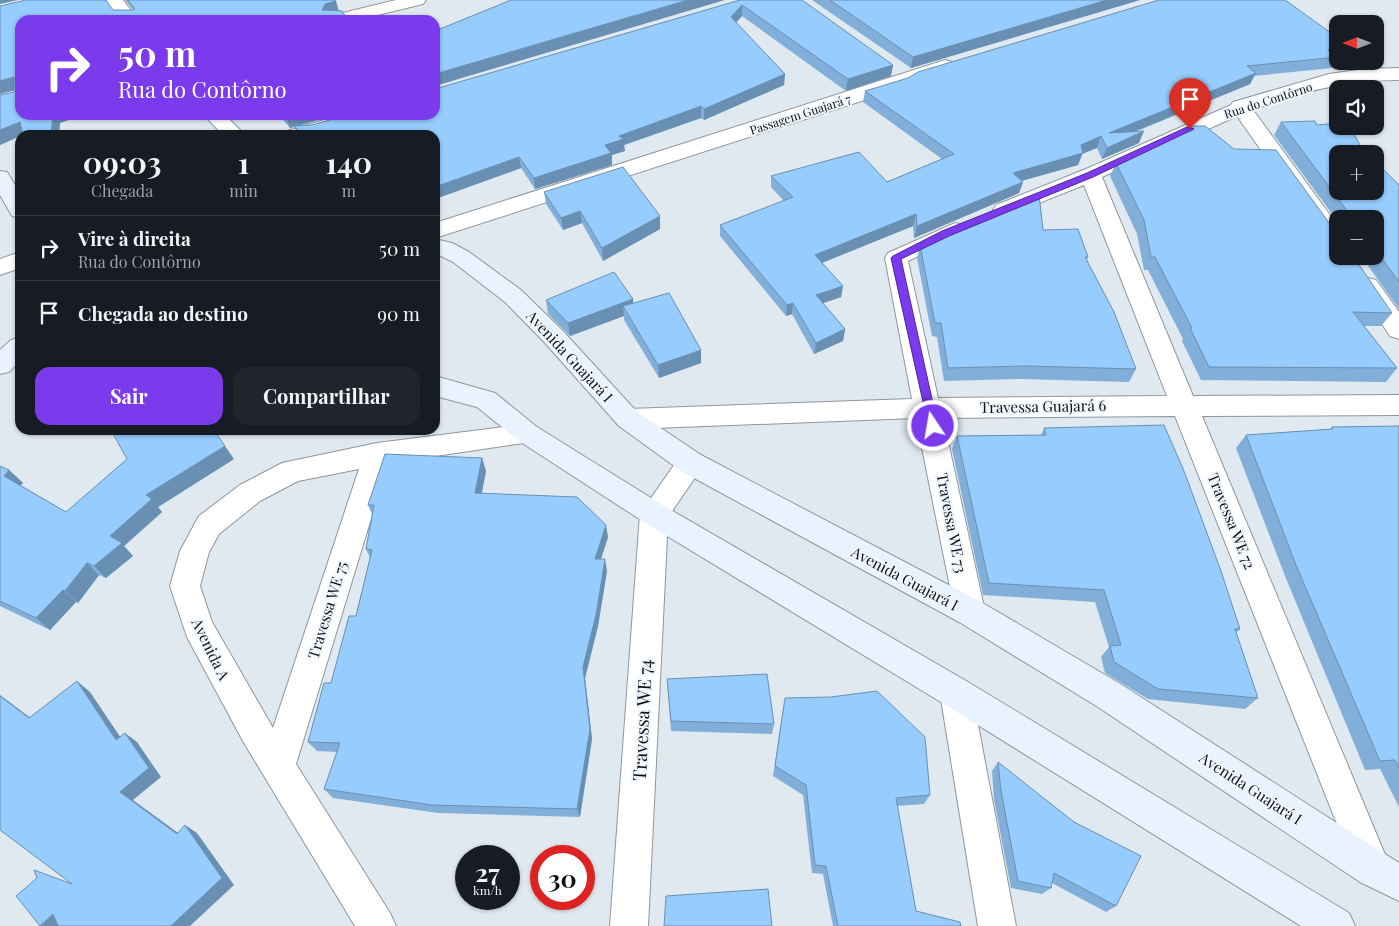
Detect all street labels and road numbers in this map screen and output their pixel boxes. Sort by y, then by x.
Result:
street label: Rua do Contôrno [1222,78,1315,122]
street label: Passagem Guajará 7 [748,90,853,138]
street label: Avenida Guajará I [522,305,618,406]
street label: Travessa Guajará 6 [980,395,1107,417]
street label: Travessa WE 72 [1204,470,1260,572]
street label: Travessa WE 73 [933,471,972,575]
street label: Avenida Guajará I [847,541,962,615]
street label: Travessa WE 75 [303,559,351,661]
street label: Avenida A [187,614,235,684]
street label: Travessa WE 74 [627,658,657,781]
street label: Avenida Guajará I [1195,747,1306,829]

